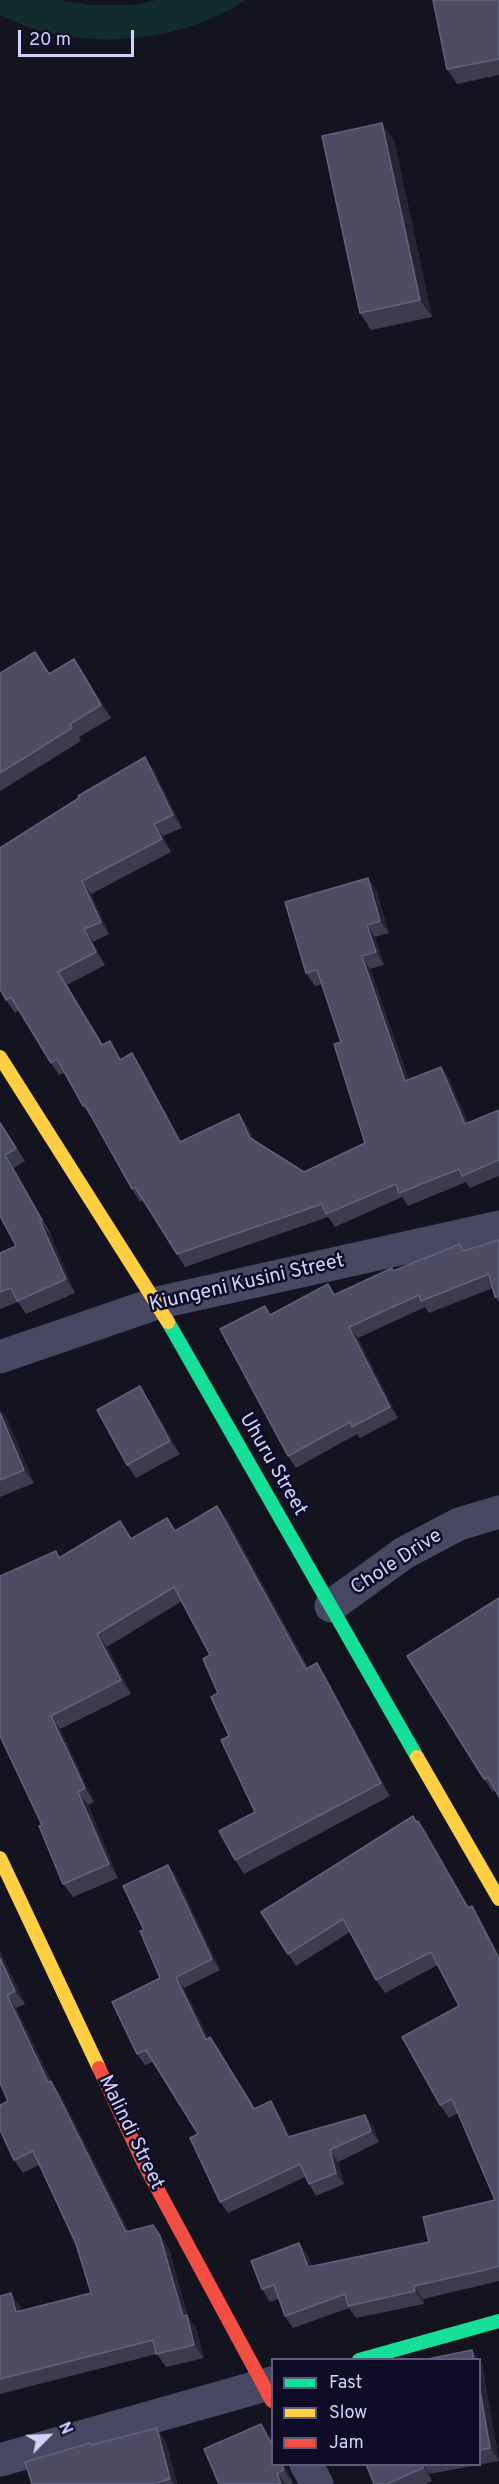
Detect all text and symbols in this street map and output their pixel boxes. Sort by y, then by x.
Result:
scale bar [21,18,136,56]
text: 20 m [29,29,71,52]
street label: Kiungeni Kusini Street [147,1250,347,1318]
street label: Uhuru Street [233,1409,311,1521]
street label: Chole Drive [347,1525,447,1601]
street label: Malindi Street [92,2072,168,2194]
legend [271,2358,481,2466]
text: Fast [329,2372,362,2395]
text: Slow [329,2402,367,2425]
north arrow [18,2406,78,2466]
text: N [53,2419,76,2438]
text: Jam [329,2432,364,2455]

